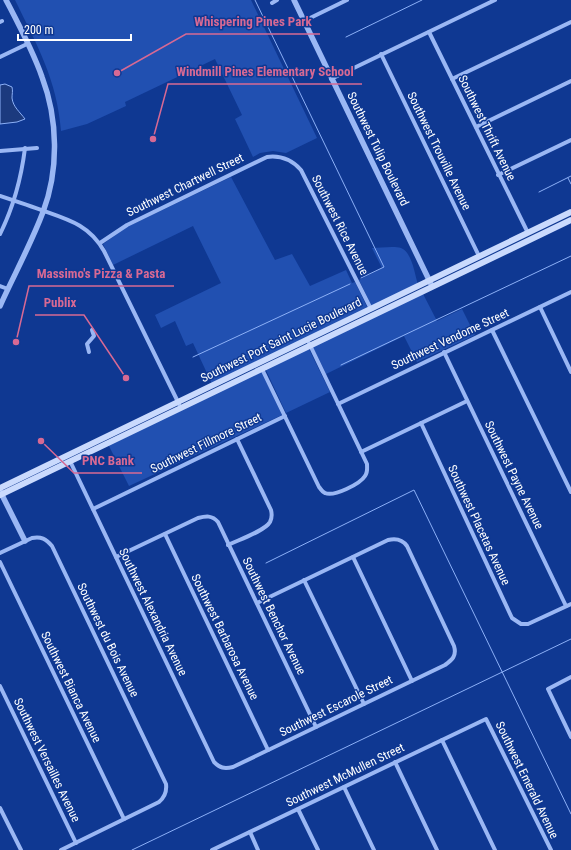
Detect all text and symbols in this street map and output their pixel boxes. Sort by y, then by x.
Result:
callout: Whispering Pines Park [186,9,320,34]
text: Whispering Pines Park [194,14,313,29]
scale bar [18,16,131,42]
text: 200 m [24,23,54,37]
callout: Windmill Pines Elementary School [168,59,362,84]
text: Windmill Pines Elementary School [176,64,354,79]
street label: Southwest Thrift Avenue [455,73,519,183]
street label: Southwest Tulip Boulevard [344,90,412,208]
street label: Southwest Trouville Avenue [404,90,474,213]
street label: Southwest Chartwell Street [124,150,246,219]
street label: Southwest Rice Avenue [309,173,371,278]
callout: Massimo's Pizza & Pasta [29,261,174,286]
text: Massimo's Pizza & Pasta [37,266,165,281]
callout: Publix [35,290,84,315]
text: Publix [44,295,76,310]
street label: Southwest Port Saint Lucie Boulevard [198,295,364,385]
street label: Southwest Vendome Street [389,305,511,372]
street label: Southwest Fillmore Street [148,410,264,476]
street label: Southwest Payne Avenue [482,419,546,532]
callout: PNC Bank [74,448,142,473]
text: PNC Bank [82,453,135,468]
street label: Southwest Placetas Avenue [445,463,513,588]
street label: Southwest Alexandria Avenue [116,546,190,678]
street label: Southwest Benchor Avenue [239,555,309,677]
street label: Southwest Barbarosa Avenue [188,572,262,703]
street label: Southwest du Bois Avenue [74,581,142,700]
street label: Southwest Bianca Avenue [38,629,104,745]
street label: Southwest Escarole Street [277,672,395,740]
street label: Southwest Versailles Avenue [11,696,83,825]
street label: Southwest Emerald Avenue [493,719,562,841]
street label: Southwest McMullen Street [284,740,407,810]

